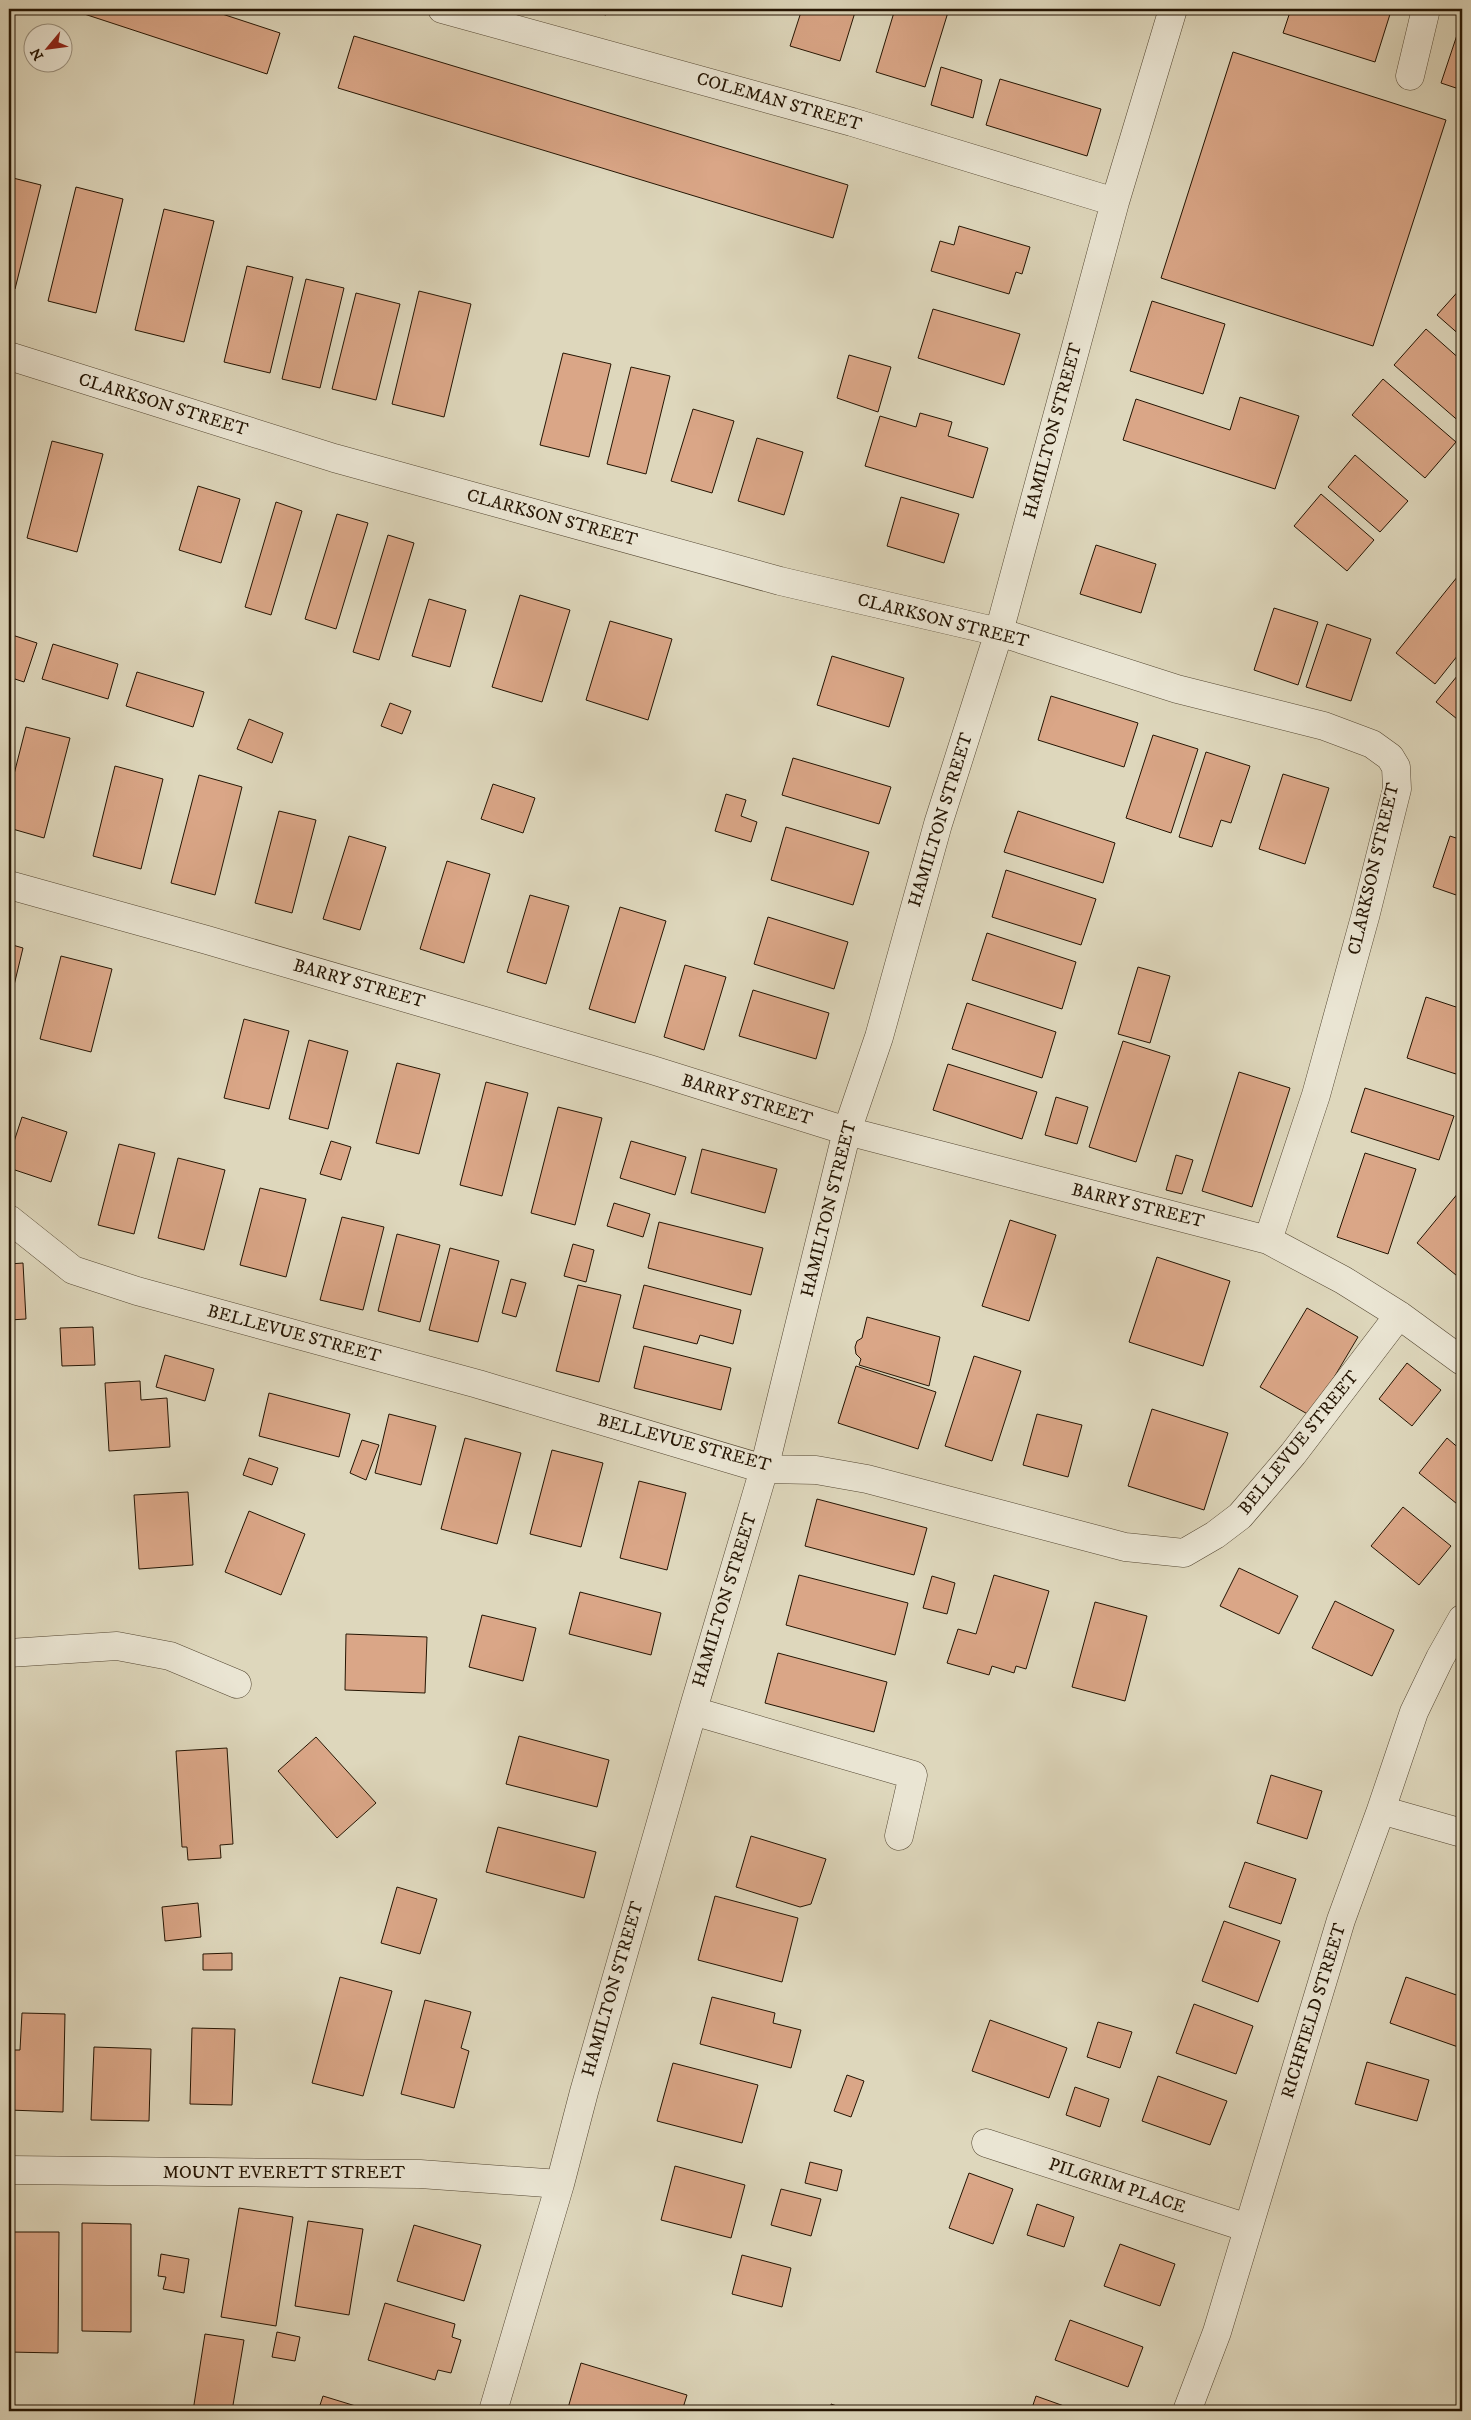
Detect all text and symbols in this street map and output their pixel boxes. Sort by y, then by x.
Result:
north arrow [22,22,72,72]
text: N [27,44,48,63]
street label: COLEMAN STREET [694,68,865,136]
street label: HAMILTON STREET [1019,340,1087,521]
street label: CLARKSON STREET [76,369,251,441]
street label: CLARKSON STREET [464,485,640,551]
street label: CLARKSON STREET [855,589,1031,653]
street label: HAMILTON STREET [904,730,978,910]
street label: CLARKSON STREET [1343,780,1405,957]
street label: BARRY STREET [291,955,428,1013]
street label: BARRY STREET [679,1070,816,1131]
street label: HAMILTON STREET [796,1118,862,1300]
street label: BARRY STREET [1069,1179,1207,1233]
street label: BELLEVUE STREET [205,1300,384,1368]
street label: BELLEVUE STREET [1234,1366,1364,1519]
street label: BELLEVUE STREET [595,1409,774,1477]
street label: HAMILTON STREET [688,1510,762,1690]
street label: HAMILTON STREET [577,1899,649,2079]
street label: RICHFIELD STREET [1277,1920,1351,2101]
street label: PILGRIM PLACE [1046,2153,1189,2219]
street label: MOUNT EVERETT STREET [163,2162,406,2184]

